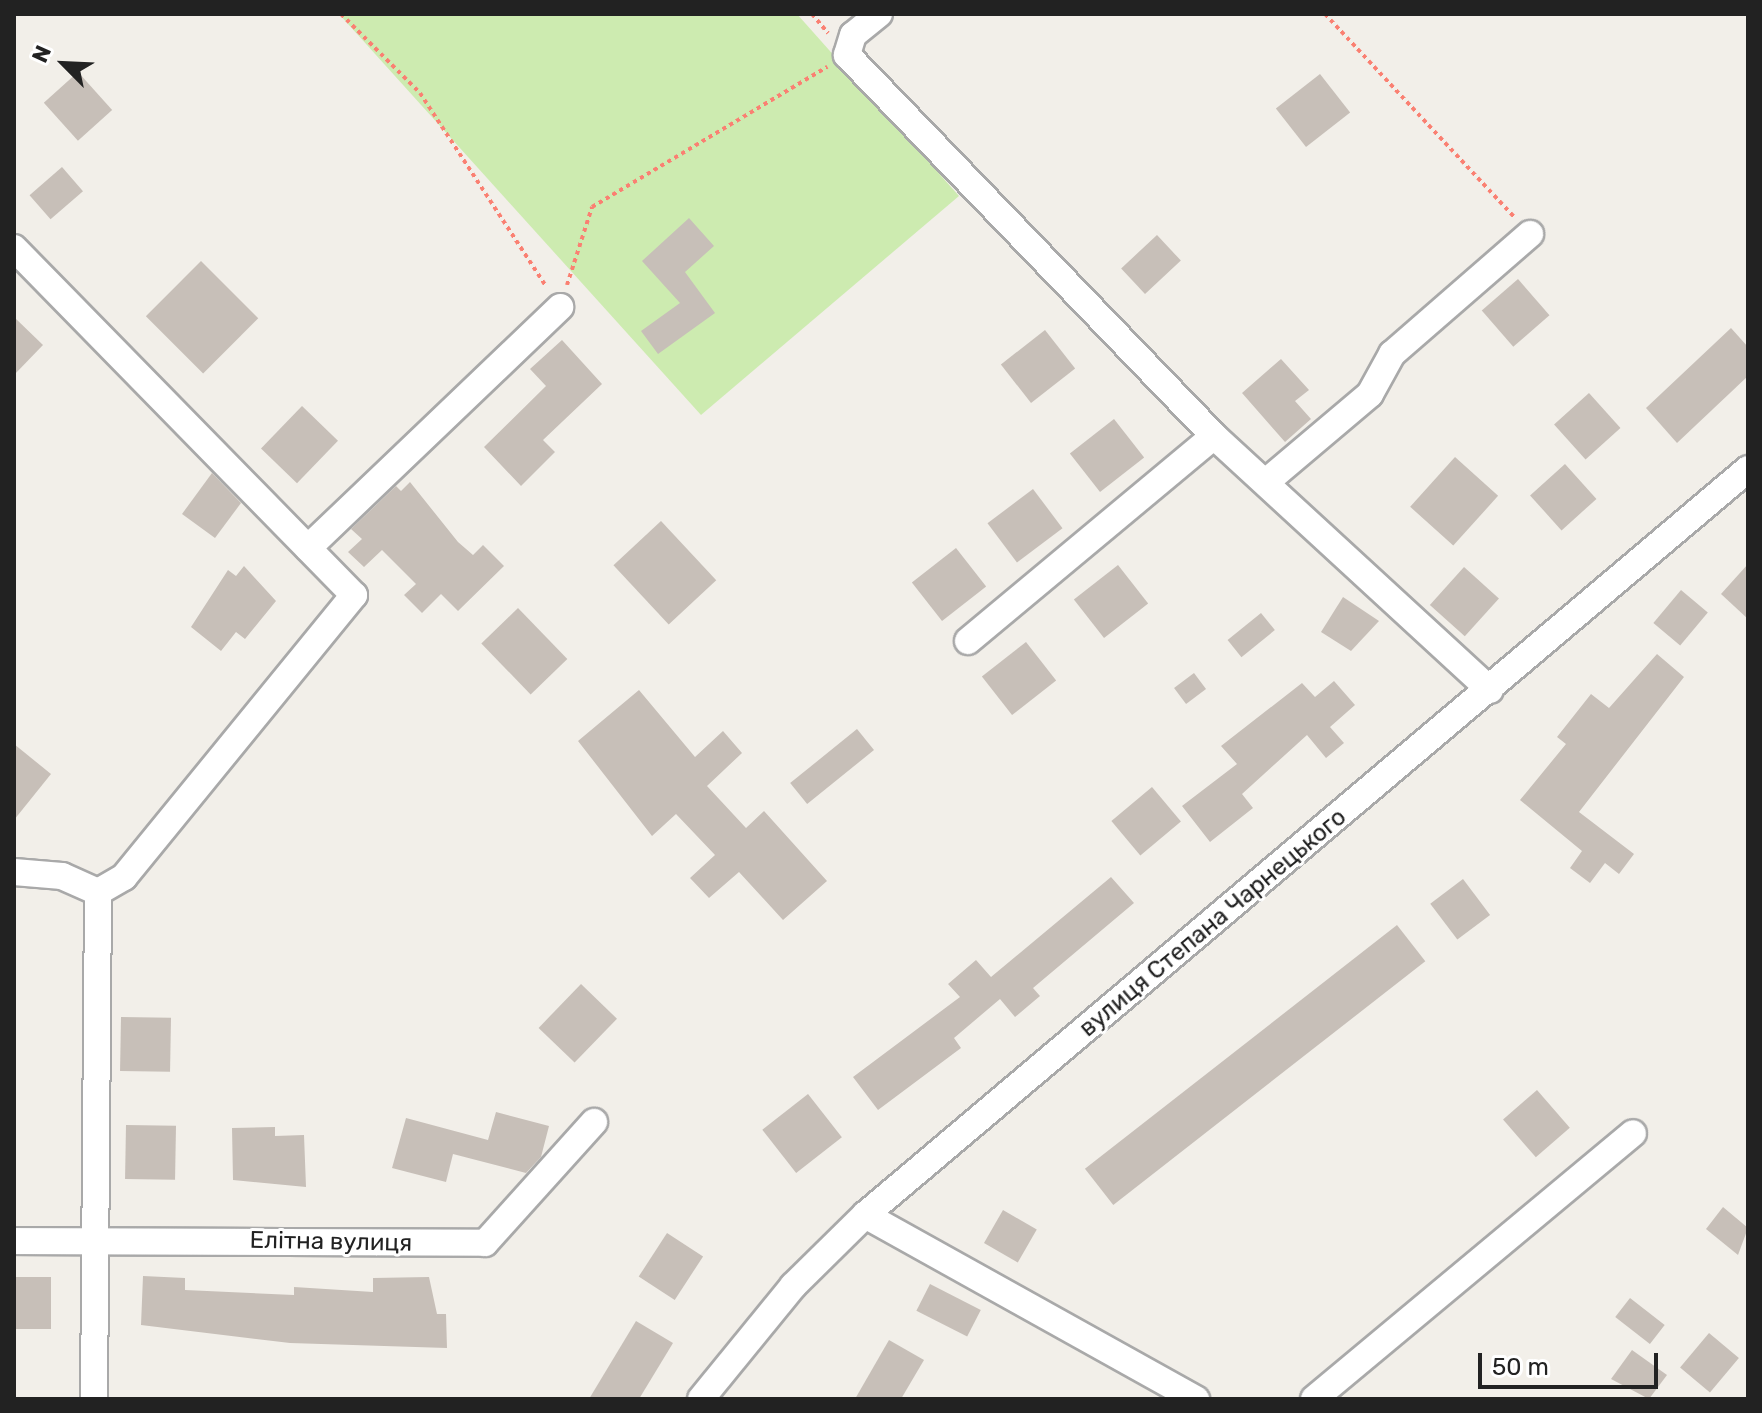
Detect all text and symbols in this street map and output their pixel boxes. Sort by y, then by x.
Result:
north arrow [24,24,104,104]
text: N [26,41,57,67]
street label: вулиця Степана Чарнецького [1074,803,1352,1043]
street label: Елітна вулиця [249,1226,413,1258]
scale bar [1482,1337,1662,1387]
text: 50 m [1492,1353,1549,1381]

